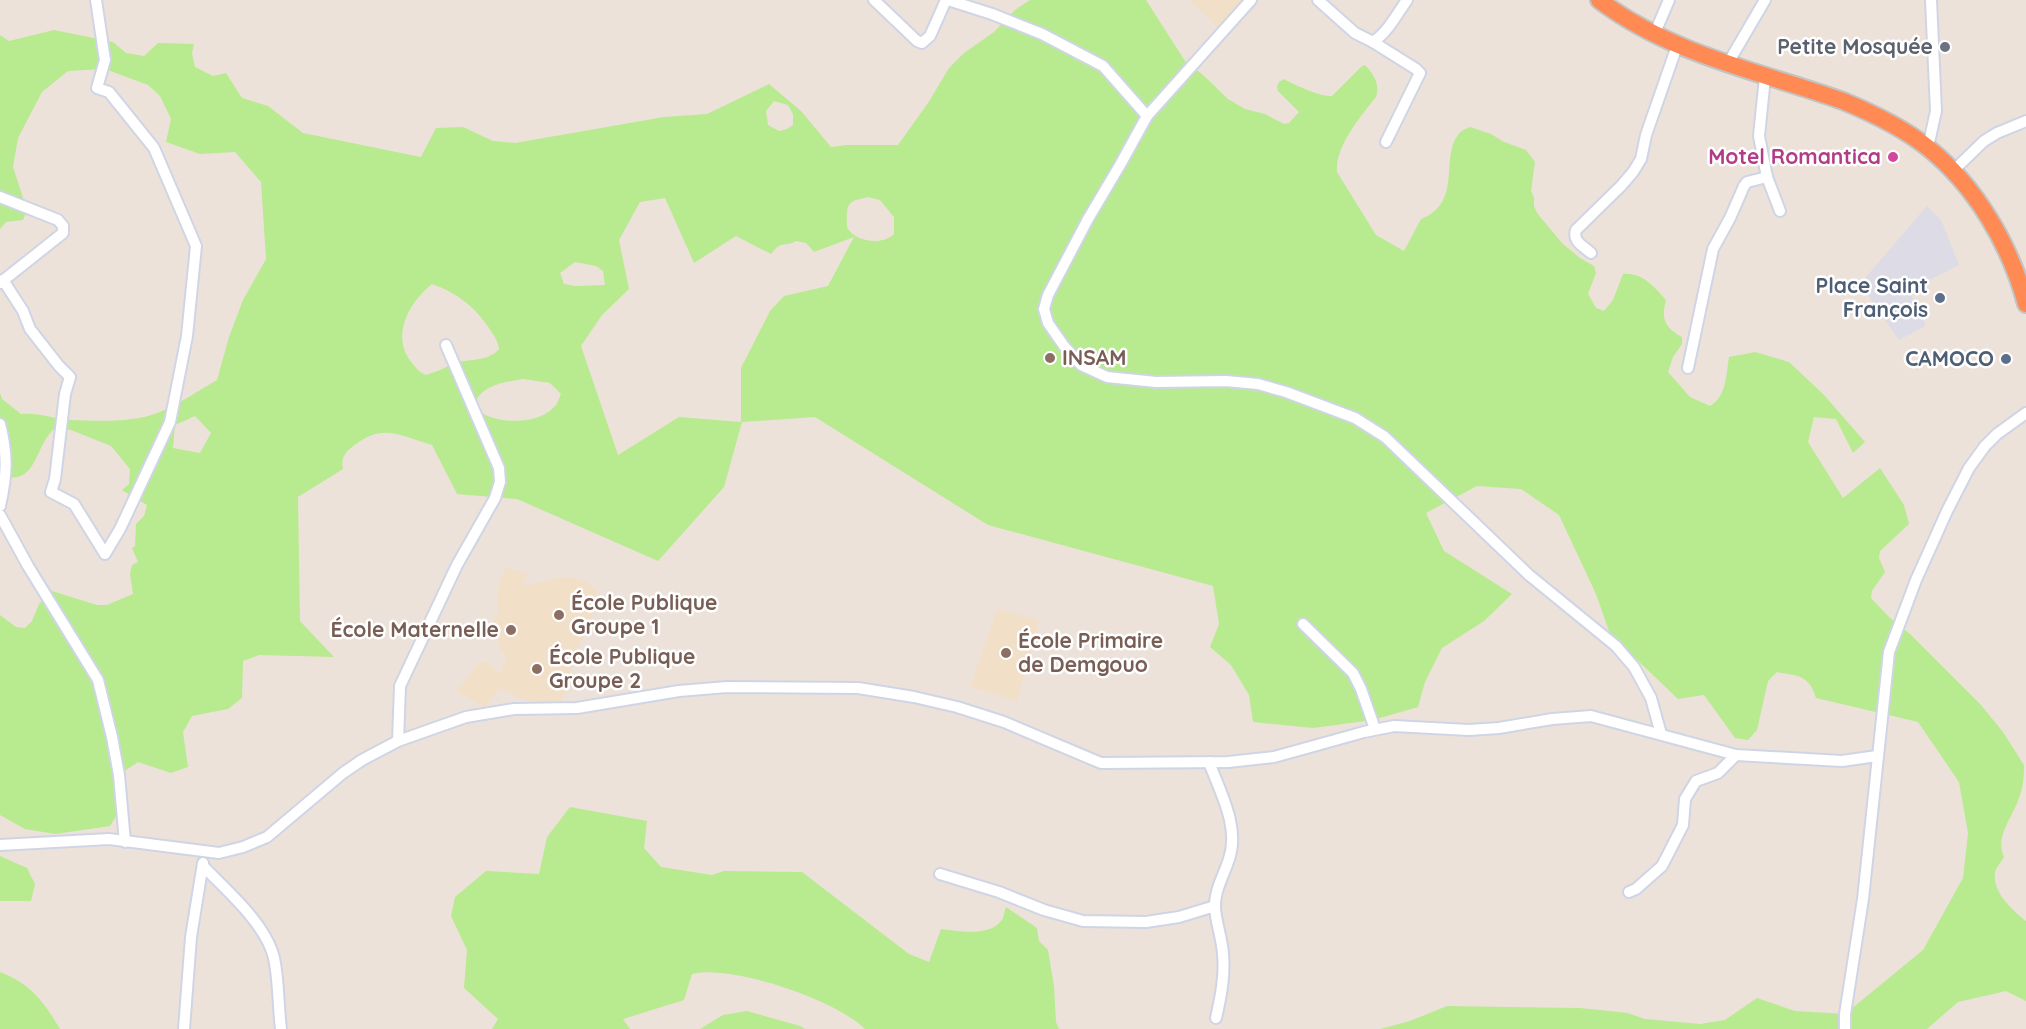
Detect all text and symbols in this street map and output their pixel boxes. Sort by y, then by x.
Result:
place label: Petite Mosquée [1777,33,1933,59]
marker: Petite Mosquée [1938,40,1952,54]
place label: Motel Romantica [1708,143,1881,169]
marker: Motel Romantica [1886,150,1900,164]
place label: Place Saint François [1816,272,1928,322]
marker: Place Saint François [1933,291,1947,305]
place label: INSAM [1062,344,1126,370]
place label: CAMOCO [1905,345,1994,371]
marker: INSAM [1043,351,1057,365]
marker: CAMOCO [1999,352,2013,366]
place label: École Publique Groupe 1 [571,589,717,639]
marker: École Publique Groupe 1 [552,608,566,622]
place label: École Maternelle [330,616,499,642]
marker: École Maternelle [504,623,518,637]
place label: École Primaire de Demgouo [1018,627,1163,677]
place label: École Publique Groupe 2 [549,643,695,693]
marker: École Primaire de Demgouo [999,646,1013,660]
marker: École Publique Groupe 2 [530,662,544,676]

